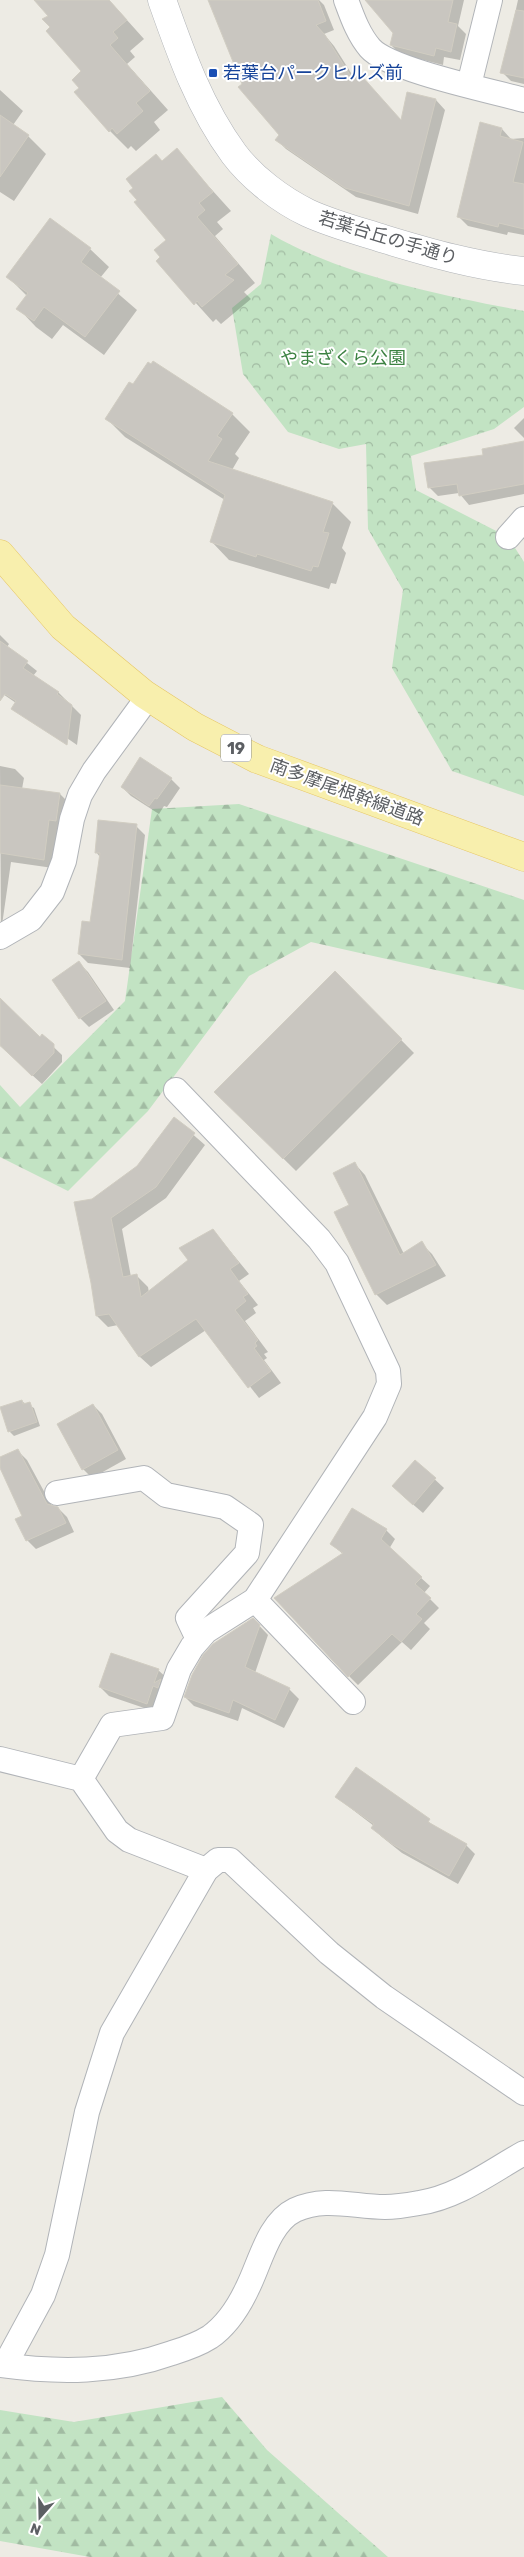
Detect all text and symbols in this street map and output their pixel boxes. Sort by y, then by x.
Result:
place label: 若葉台パークヒルズ前 [223,62,403,84]
marker: 若葉台パークヒルズ前 [207,67,219,79]
street label: 若葉台丘の手通り [316,206,460,270]
park label: やまざくら公園 [280,347,406,369]
road number: 19 [221,734,251,761]
street label: 南多摩尾根幹線道路 [267,754,427,830]
north arrow [15,2492,65,2542]
text: N [28,2519,43,2538]

